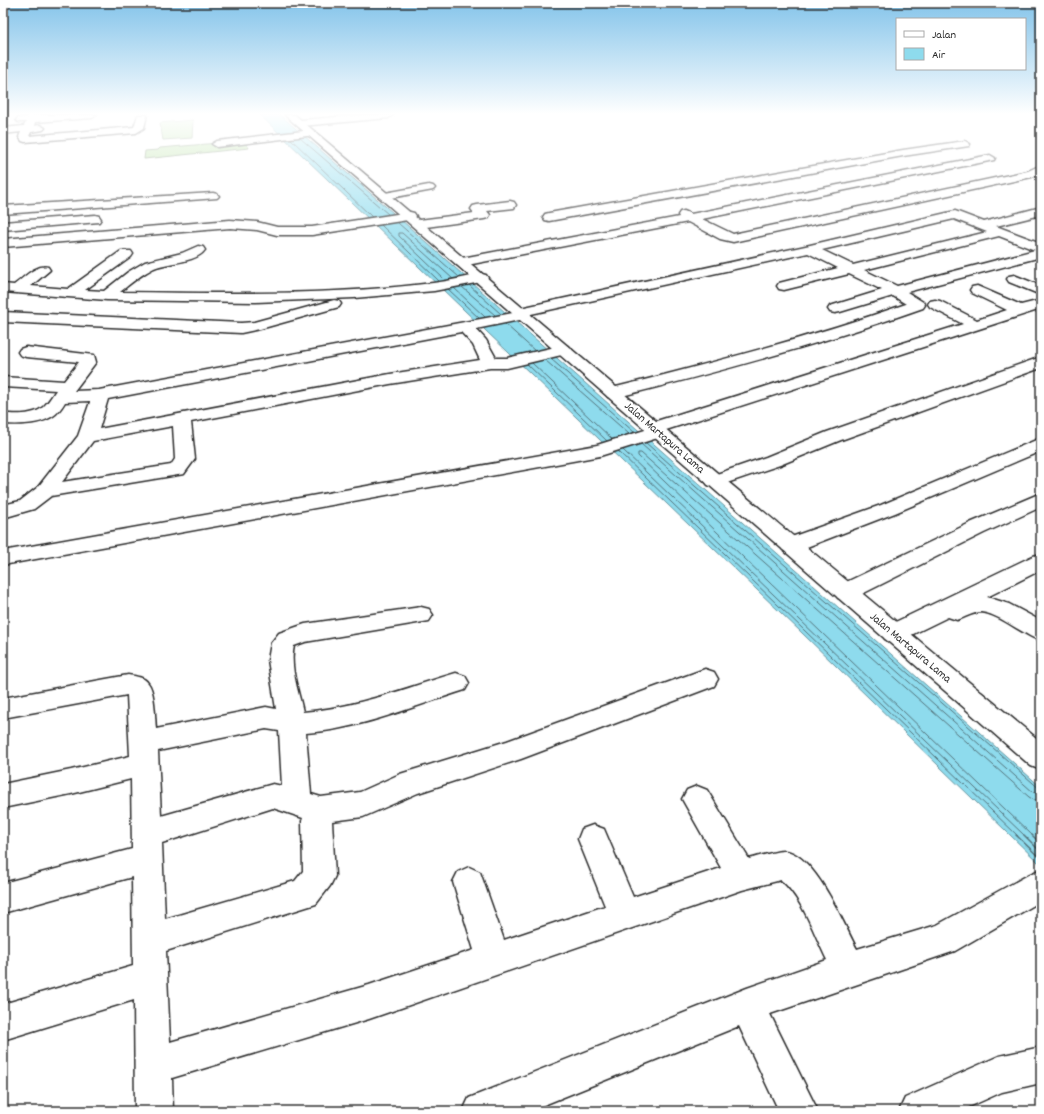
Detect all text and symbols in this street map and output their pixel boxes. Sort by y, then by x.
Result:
legend [896,18,1026,70]
text: Jalan [932,27,956,44]
text: Air [932,47,946,64]
street label: Jalan Martapura Lama [620,398,708,478]
street label: Jalan Martapura Lama [866,609,955,688]

